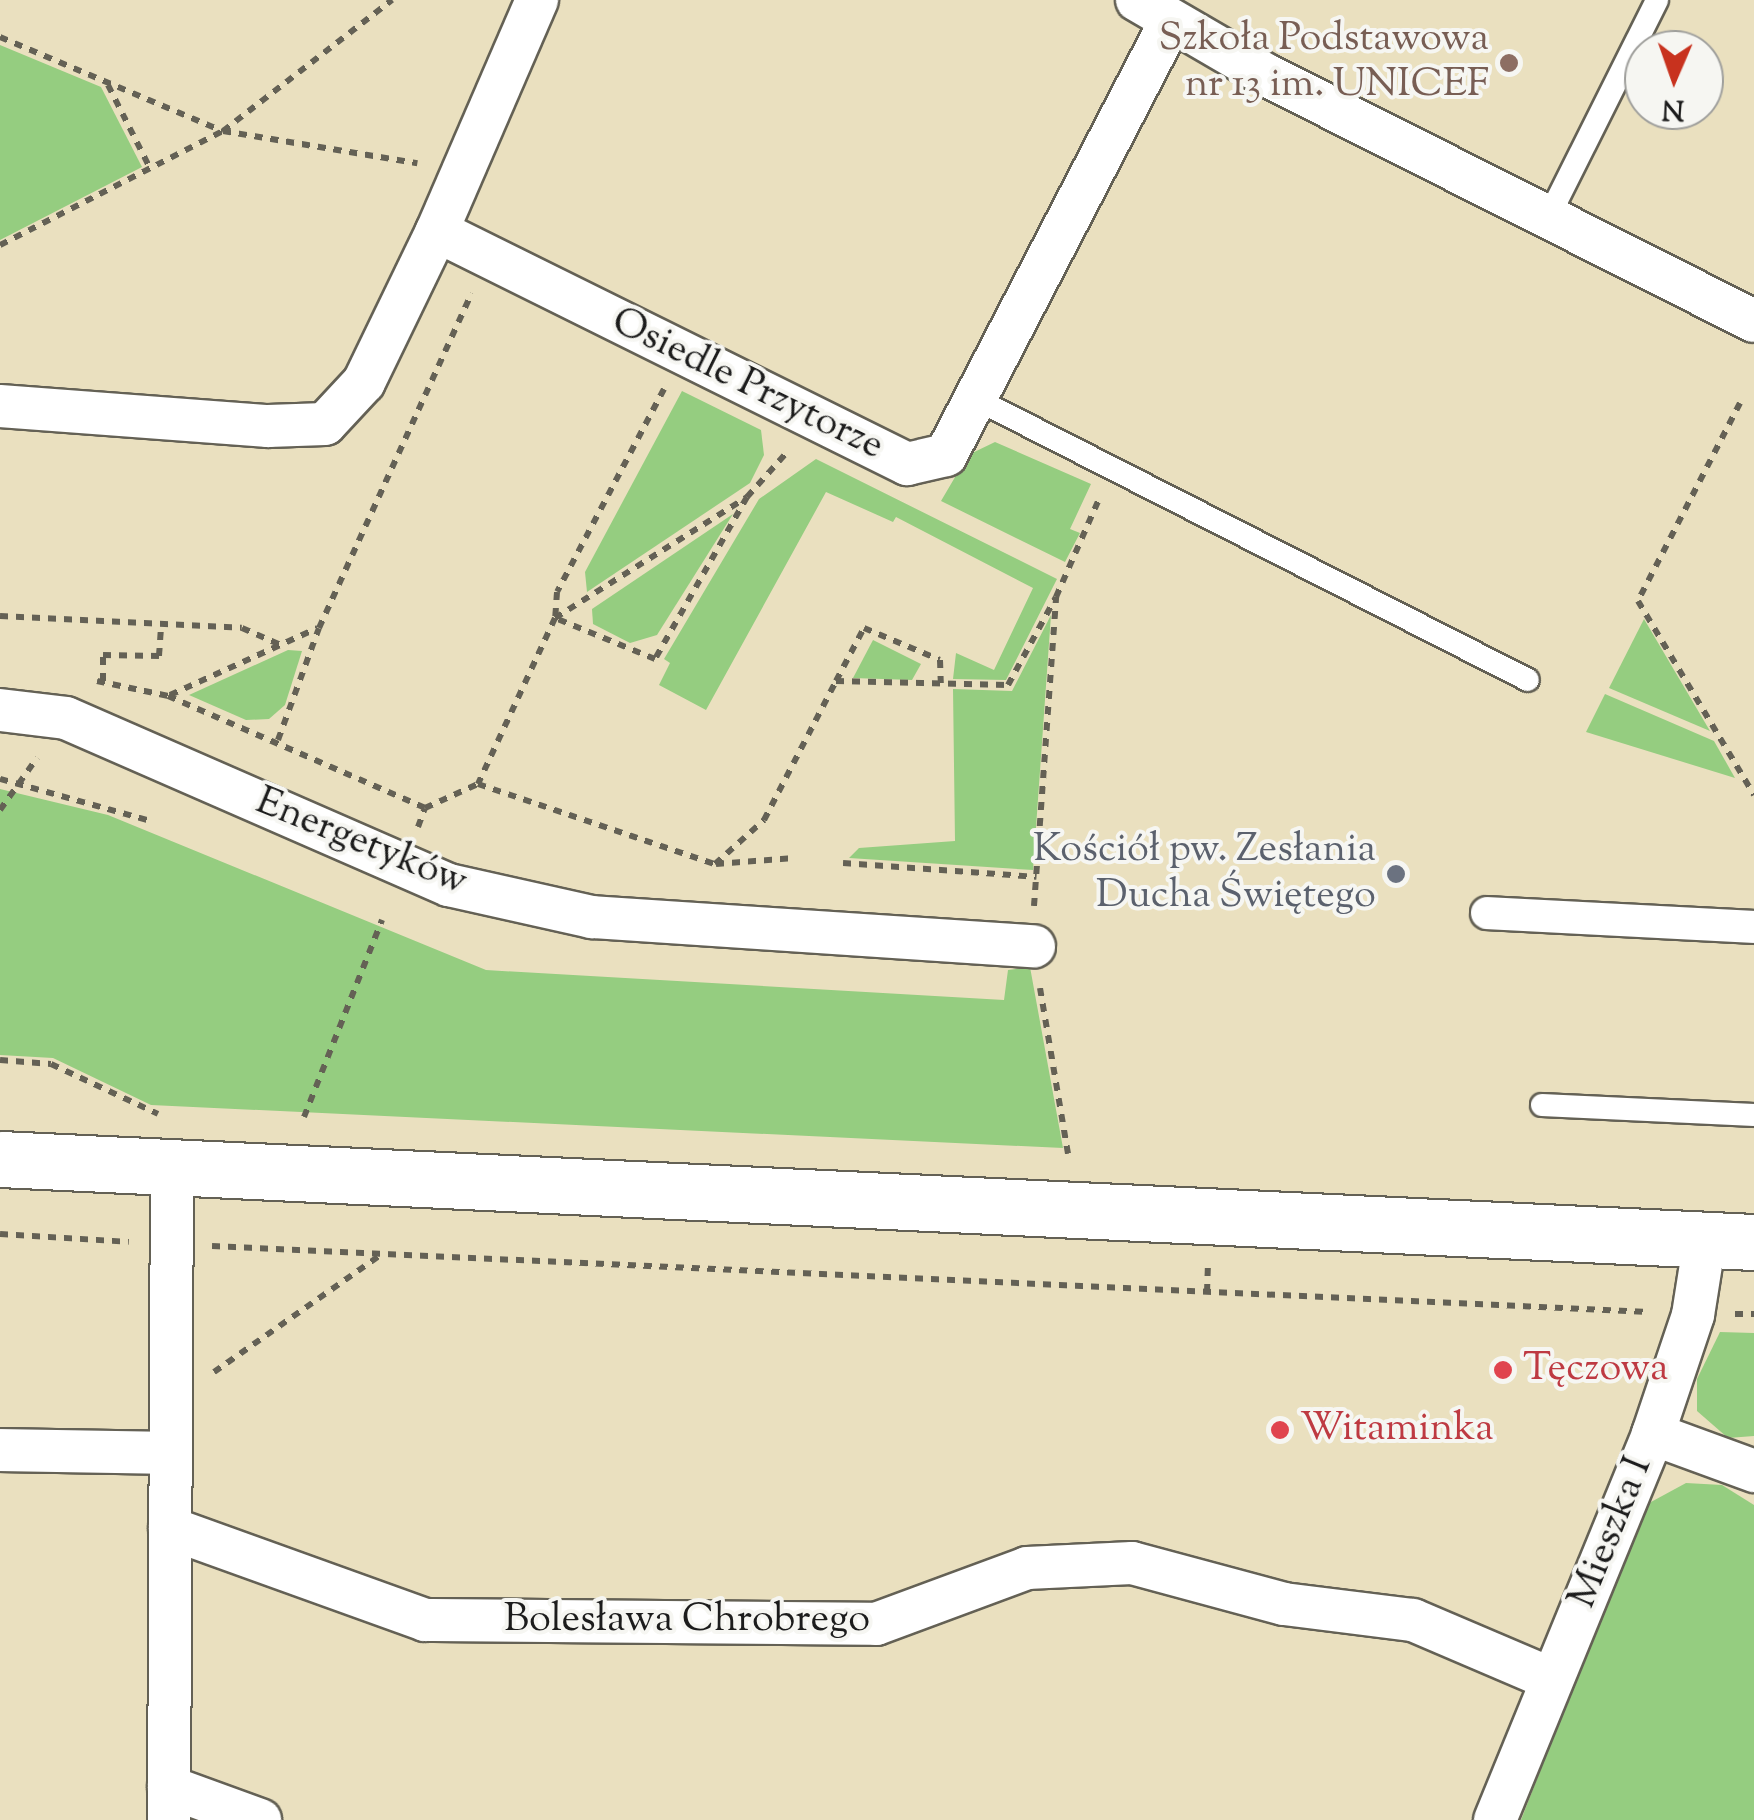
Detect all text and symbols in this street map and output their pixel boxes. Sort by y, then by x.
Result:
place label: Szkoła Podstawowa nr 13 im. UNICEF [1159,16,1489,110]
north arrow [1624,30,1724,130]
marker: Szkoła Podstawowa nr 13 im. UNICEF [1498,52,1520,74]
text: N [1661,88,1685,128]
street label: Osiedle Przytorze [603,298,891,472]
street label: Energetyków [248,779,474,907]
place label: Kościół pw. Zesłania Ducha Świętego [1033,827,1376,921]
marker: Kościół pw. Zesłania Ducha Świętego [1385,863,1407,885]
place label: Tęczowa [1523,1346,1669,1394]
marker: Tęczowa [1492,1359,1514,1381]
place label: Witaminka [1300,1406,1494,1454]
marker: Witaminka [1269,1419,1291,1441]
street label: Mieszka I [1560,1450,1664,1616]
street label: Bolesława Chrobrego [504,1597,870,1645]

